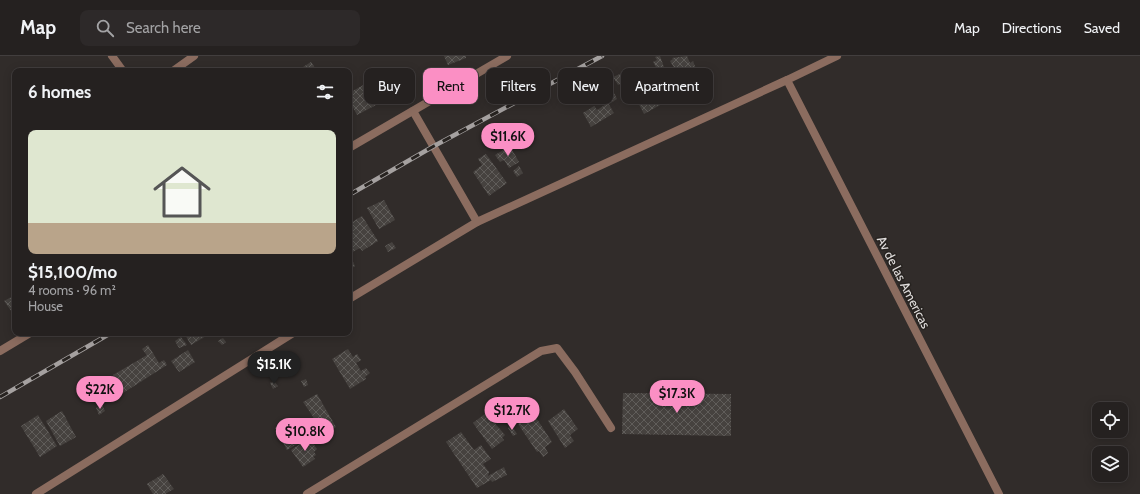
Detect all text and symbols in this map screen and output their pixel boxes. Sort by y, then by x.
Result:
search box [80,10,360,46]
text: Map [20,16,56,39]
icon: search [94,17,116,39]
text: Search here [126,19,201,37]
text: Map [954,19,980,37]
text: Directions [1002,19,1062,37]
text: Saved [1084,19,1120,37]
chip: Buy [364,68,415,104]
chip: Rent [423,68,478,104]
chip: Filters [486,68,550,104]
chip: New [558,68,613,104]
chip: Apartment [621,68,713,104]
icon: filters [314,81,336,103]
text: 6 homes [28,82,91,102]
pin: $11.6K [475,123,541,157]
text: $11.6K [490,128,526,144]
icon: home [146,156,218,228]
street label: Av de las Americas [874,233,934,332]
text: $15,100/mo [28,262,117,282]
text: 4 rooms · 96 m² [28,282,116,298]
text: House [28,298,63,314]
pin: $15.1K [241,351,307,385]
text: $15.1K [257,356,291,372]
pin: $22K [76,376,124,410]
pin: $17.3K [644,380,710,414]
text: $22K [85,381,115,397]
text: $17.3K [659,385,695,401]
pin: $12.7K [479,397,545,431]
text: $12.7K [494,402,530,418]
map controls [1092,402,1128,482]
button: locate [1092,402,1128,438]
pin: $10.8K [272,418,338,452]
text: $10.8K [285,423,325,439]
button: layers [1092,446,1128,482]

